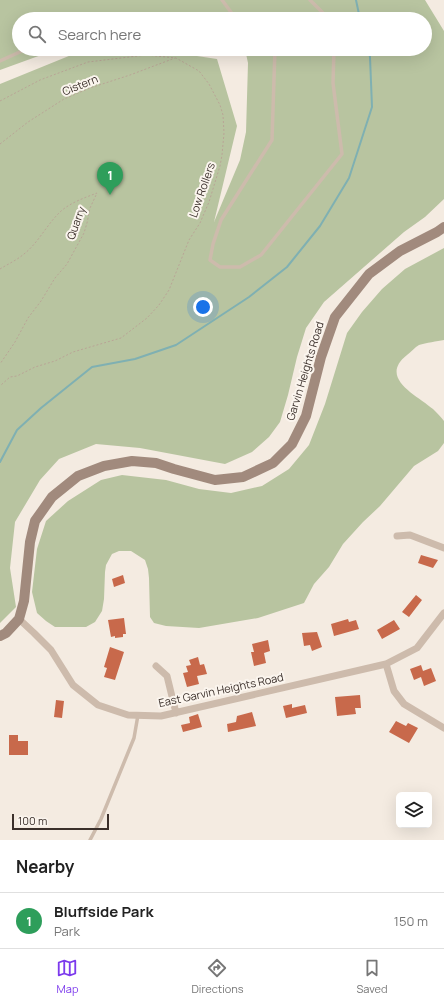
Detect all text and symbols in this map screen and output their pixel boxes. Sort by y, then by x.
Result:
search box [12,12,432,56]
icon: search [26,23,48,45]
text: Search here [58,24,141,45]
street label: Cistern [60,71,100,98]
street label: Low Rollers [185,160,218,219]
pin: 1 [97,162,123,195]
street label: Quarry [63,204,89,241]
your location [193,297,213,317]
street label: Garvin Heights Road [282,320,327,422]
street label: East Garvin Heights Road [157,669,285,710]
map controls [396,792,432,828]
button: layers [396,792,432,828]
scale bar [12,812,109,831]
text: 100 m [18,813,47,828]
text: Nearby [16,855,74,878]
text: Bluffside Park [54,901,153,922]
text: 1 [26,912,32,930]
text: 150 m [394,912,428,930]
text: Park [54,922,80,940]
tab: Map [56,957,78,996]
tab: Directions [191,957,244,996]
tab: Saved [357,957,388,996]

